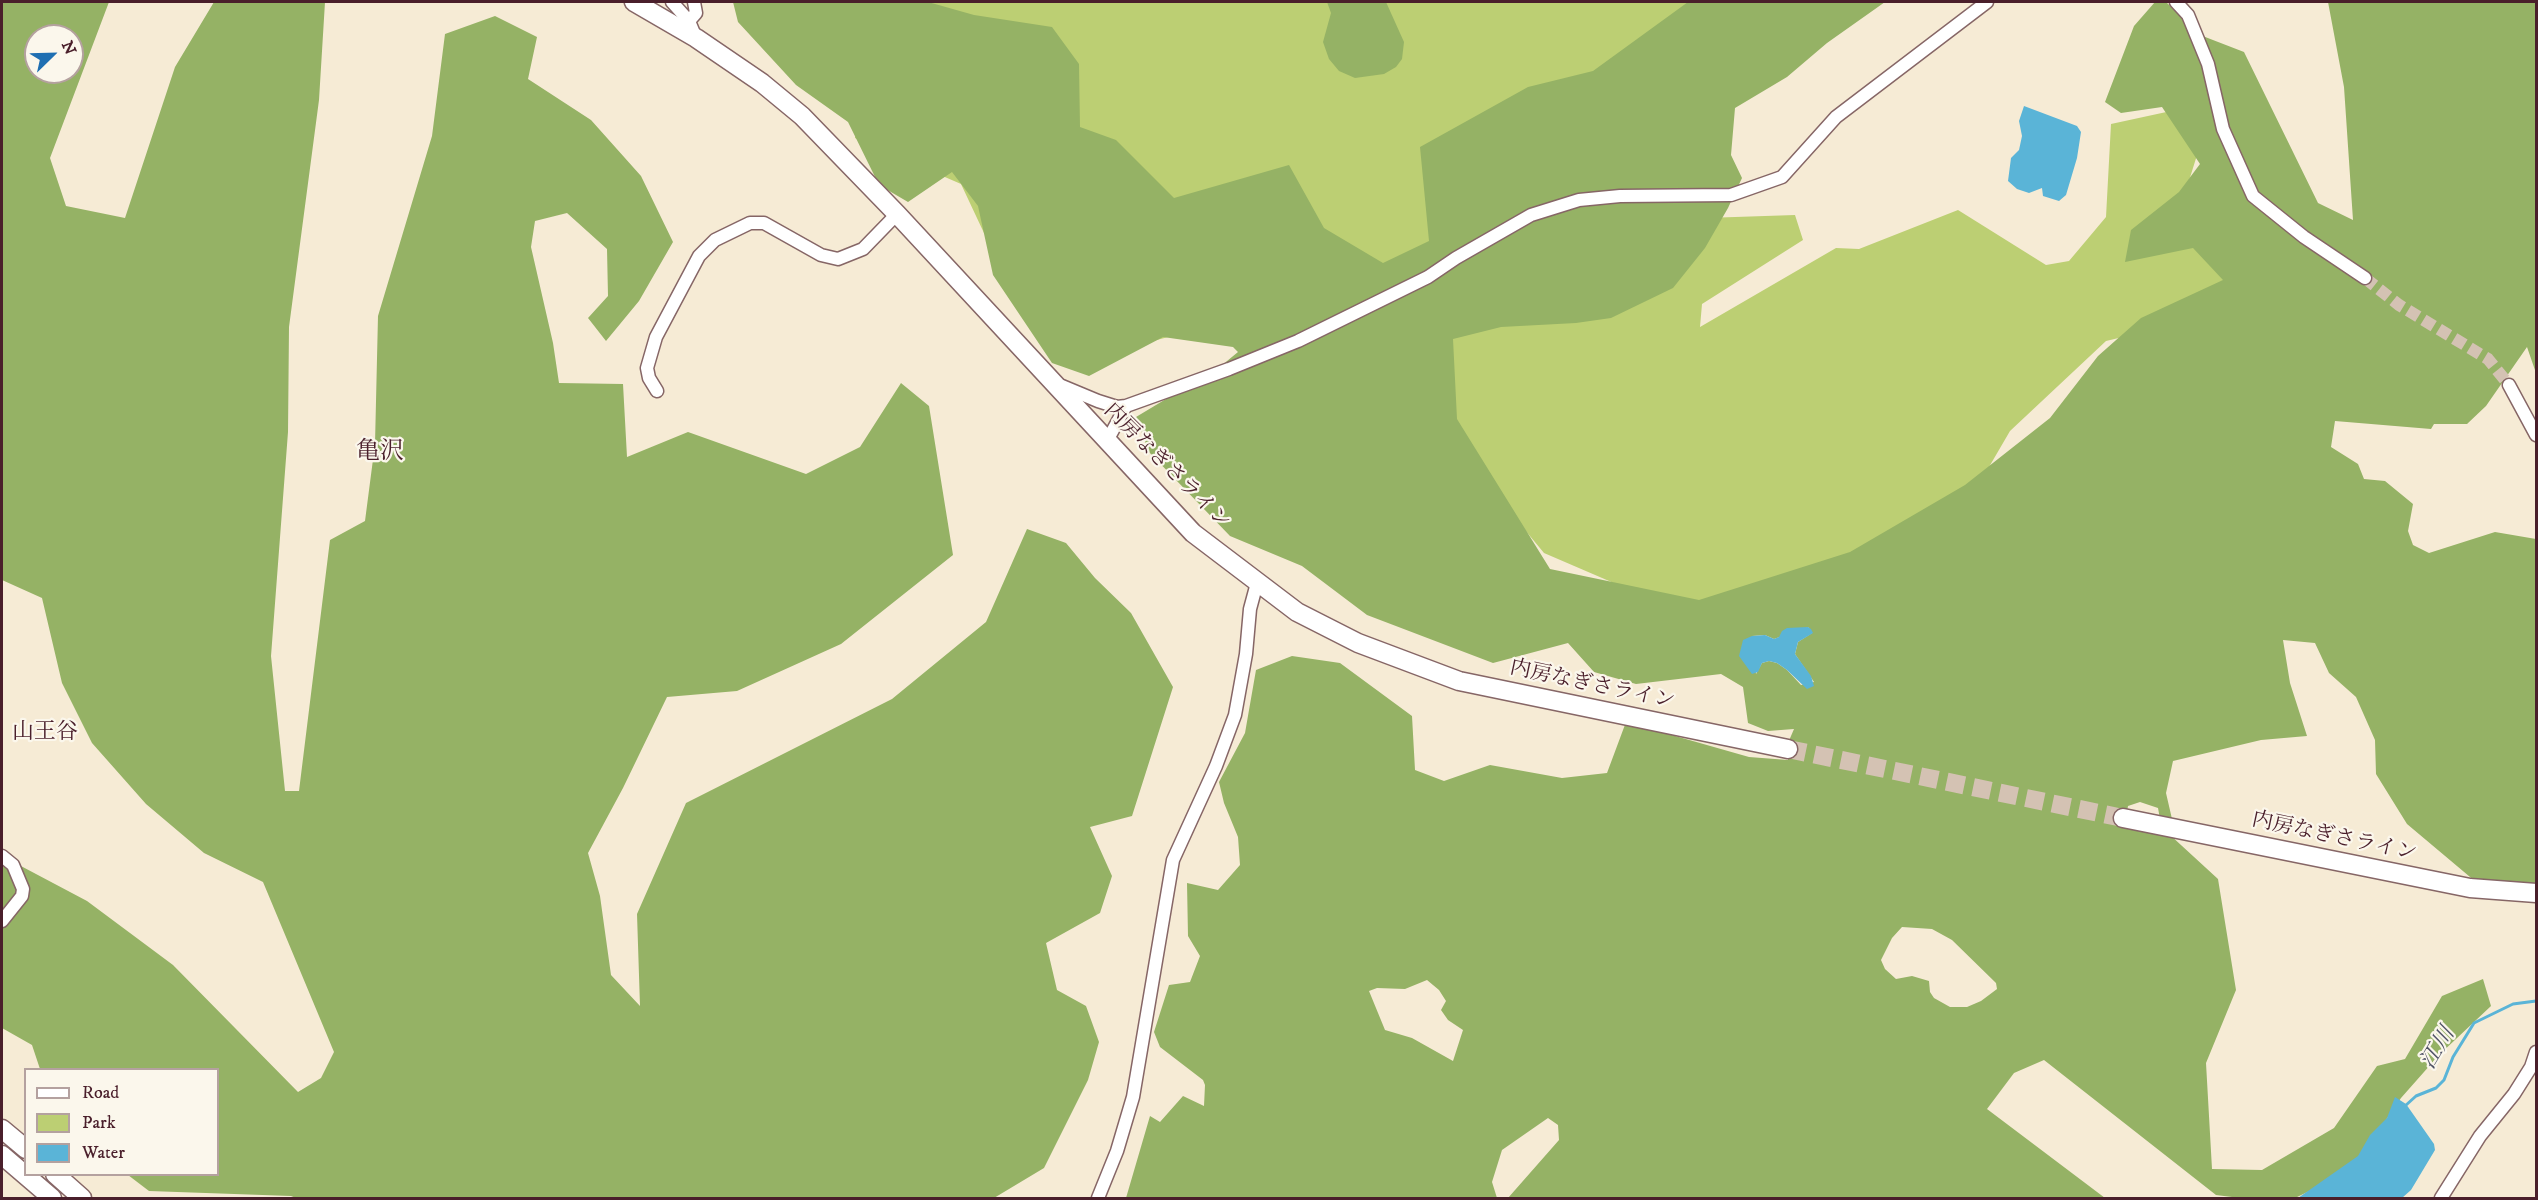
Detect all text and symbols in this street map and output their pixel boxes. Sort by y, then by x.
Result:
north arrow [24,24,84,84]
text: N [57,38,80,58]
street label: 内房なぎさライン [1098,399,1234,535]
district label: 亀沢 [356,439,404,467]
street label: 内房なぎさライン [1507,656,1677,716]
district label: 山王谷 [12,720,78,746]
street label: 内房なぎさライン [2249,808,2419,868]
water label: 江川 [2416,1023,2462,1075]
legend [24,1068,219,1176]
text: Road [82,1082,119,1104]
text: Park [82,1112,116,1134]
text: Water [82,1142,125,1164]

